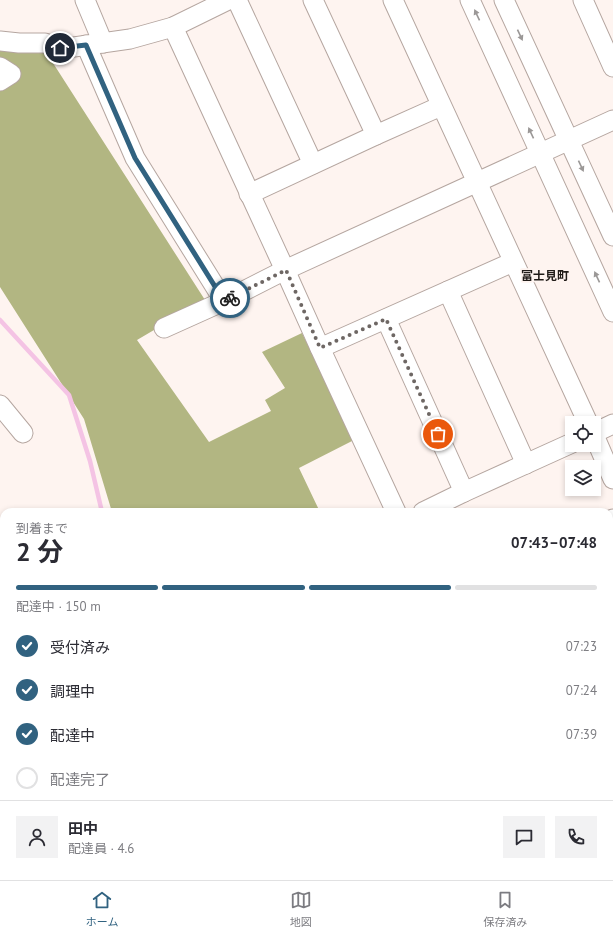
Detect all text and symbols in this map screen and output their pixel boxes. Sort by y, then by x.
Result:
one-way arrow [474,9,480,21]
one-way arrow [517,30,523,41]
pin [43,31,77,65]
icon: home [49,37,71,59]
one-way arrow [528,127,534,139]
one-way arrow [578,160,584,172]
district label: 富士見町 [521,268,569,283]
one-way arrow [594,271,600,282]
courier [210,278,250,318]
icon: bike [219,287,241,309]
map controls [565,416,601,496]
button: locate [565,416,601,452]
pin [421,417,455,451]
icon: bag [427,423,449,445]
button: layers [565,460,601,496]
text: 到着まで [16,520,68,537]
text: 07:43–07:48 [511,533,597,552]
text: 2 分 [16,535,63,568]
text: 配達中 · 150 m [16,598,101,615]
icon: check [16,635,38,657]
text: 受付済み [50,638,110,657]
text: 07:23 [566,638,597,655]
icon: check [16,679,38,701]
text: 調理中 [50,682,95,701]
text: 07:24 [566,682,597,699]
icon: check [16,723,38,745]
text: 配達中 [50,726,95,745]
text: 07:39 [566,726,597,743]
text: 配達完了 [50,770,110,789]
button: person [16,816,58,858]
button: chat [503,816,545,858]
button: phone [555,816,597,858]
text: 田中 [68,819,98,838]
text: 配達員 · 4.6 [68,840,134,857]
tab: ホーム [86,889,118,929]
tab: 地図 [290,889,312,929]
tab: 保存済み [483,889,527,929]

